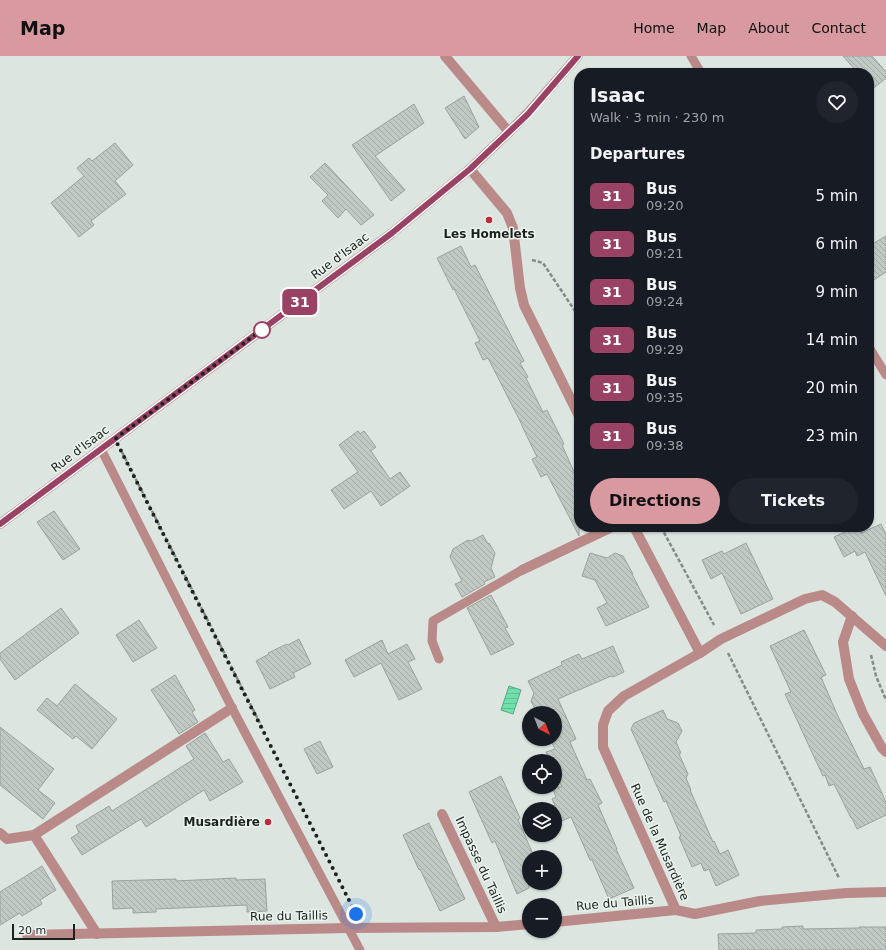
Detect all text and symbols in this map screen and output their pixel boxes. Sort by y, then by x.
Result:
text: Map [20,17,65,39]
text: Home [633,20,675,36]
text: Map [697,20,726,36]
text: About [748,20,790,36]
text: Contact [812,20,866,36]
button: heart [816,81,858,123]
text: Isaac [590,84,645,106]
text: Walk · 3 min · 230 m [590,110,724,125]
text: Departures [590,145,685,163]
text: Bus [646,180,677,198]
text: 5 min [815,187,858,205]
text: 31 [602,188,622,204]
text: 09:20 [646,198,683,213]
marker: Les Homelets [484,215,494,225]
place label: Les Homelets [443,227,535,241]
text: Bus [646,228,677,246]
street label: Rue d'Isaac [308,230,372,282]
text: 6 min [815,235,858,253]
text: 31 [602,236,622,252]
text: 09:21 [646,246,683,261]
text: Bus [646,276,677,294]
text: 9 min [815,283,858,301]
text: 31 [602,284,622,300]
line badge: 31 [282,289,318,315]
text: 31 [290,294,310,310]
text: 09:24 [646,294,683,309]
unlabelled marker [253,321,271,339]
text: Bus [646,324,677,342]
text: 14 min [806,331,858,349]
text: 31 [602,332,622,348]
text: 09:29 [646,342,683,357]
text: Bus [646,372,677,390]
text: 20 min [806,379,858,397]
text: 31 [602,380,622,396]
text: 09:35 [646,390,683,405]
text: Bus [646,420,677,438]
street label: Rue d'Isaac [48,423,112,475]
text: 23 min [806,427,858,445]
text: 31 [602,428,622,444]
text: 09:38 [646,438,683,453]
button: Directions [590,478,720,524]
button: Tickets [728,478,858,524]
north arrow [522,706,562,746]
map controls [522,706,562,938]
button: locate [522,754,562,794]
street label: Rue de la Musardière [628,781,692,903]
button: layers [522,802,562,842]
street label: Impasse du Taillis [452,814,510,916]
place label: Musardière [183,815,260,829]
marker: Musardière [263,817,273,827]
button: + [522,850,562,890]
street label: Rue du Taillis [576,893,654,913]
button: − [522,898,562,938]
your location [346,904,366,924]
street label: Rue du Taillis [250,908,328,924]
scale bar [12,922,75,941]
text: 20 m [18,924,46,937]

